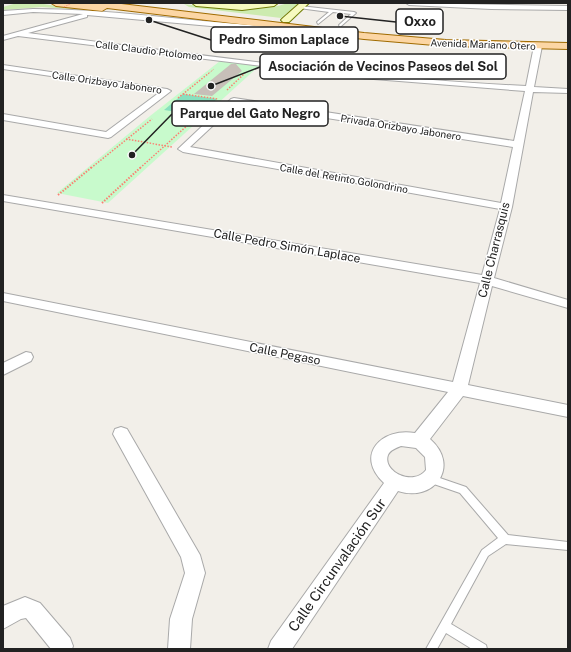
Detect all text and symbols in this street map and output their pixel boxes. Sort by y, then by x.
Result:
callout: Oxxo [396,9,443,34]
text: Oxxo [404,14,436,29]
callout: Pedro Simon Laplace [211,27,358,52]
text: Pedro Simon Laplace [219,32,349,47]
street label: Avenida Mariano Otero [430,36,536,52]
street label: Calle Claudio Ptolomeo [95,37,204,63]
callout: Asociación de Vecinos Paseos del Sol [260,54,506,79]
text: Asociación de Vecinos Paseos del Sol [268,59,498,74]
street label: Calle Orizbayo Jabonero [51,68,163,96]
callout: Parque del Gato Negro [172,101,328,126]
text: Parque del Gato Negro [180,106,320,121]
street label: Privada Orizbayo Jabonero [340,112,463,143]
street label: Calle del Retinto Golondrino [279,161,409,195]
street label: Calle Charrasquis [475,201,513,299]
street label: Calle Pedro Simón Laplace [212,226,362,266]
street label: Calle Pegaso [248,340,322,368]
street label: Calle Circunvalación Sur [285,495,389,635]

